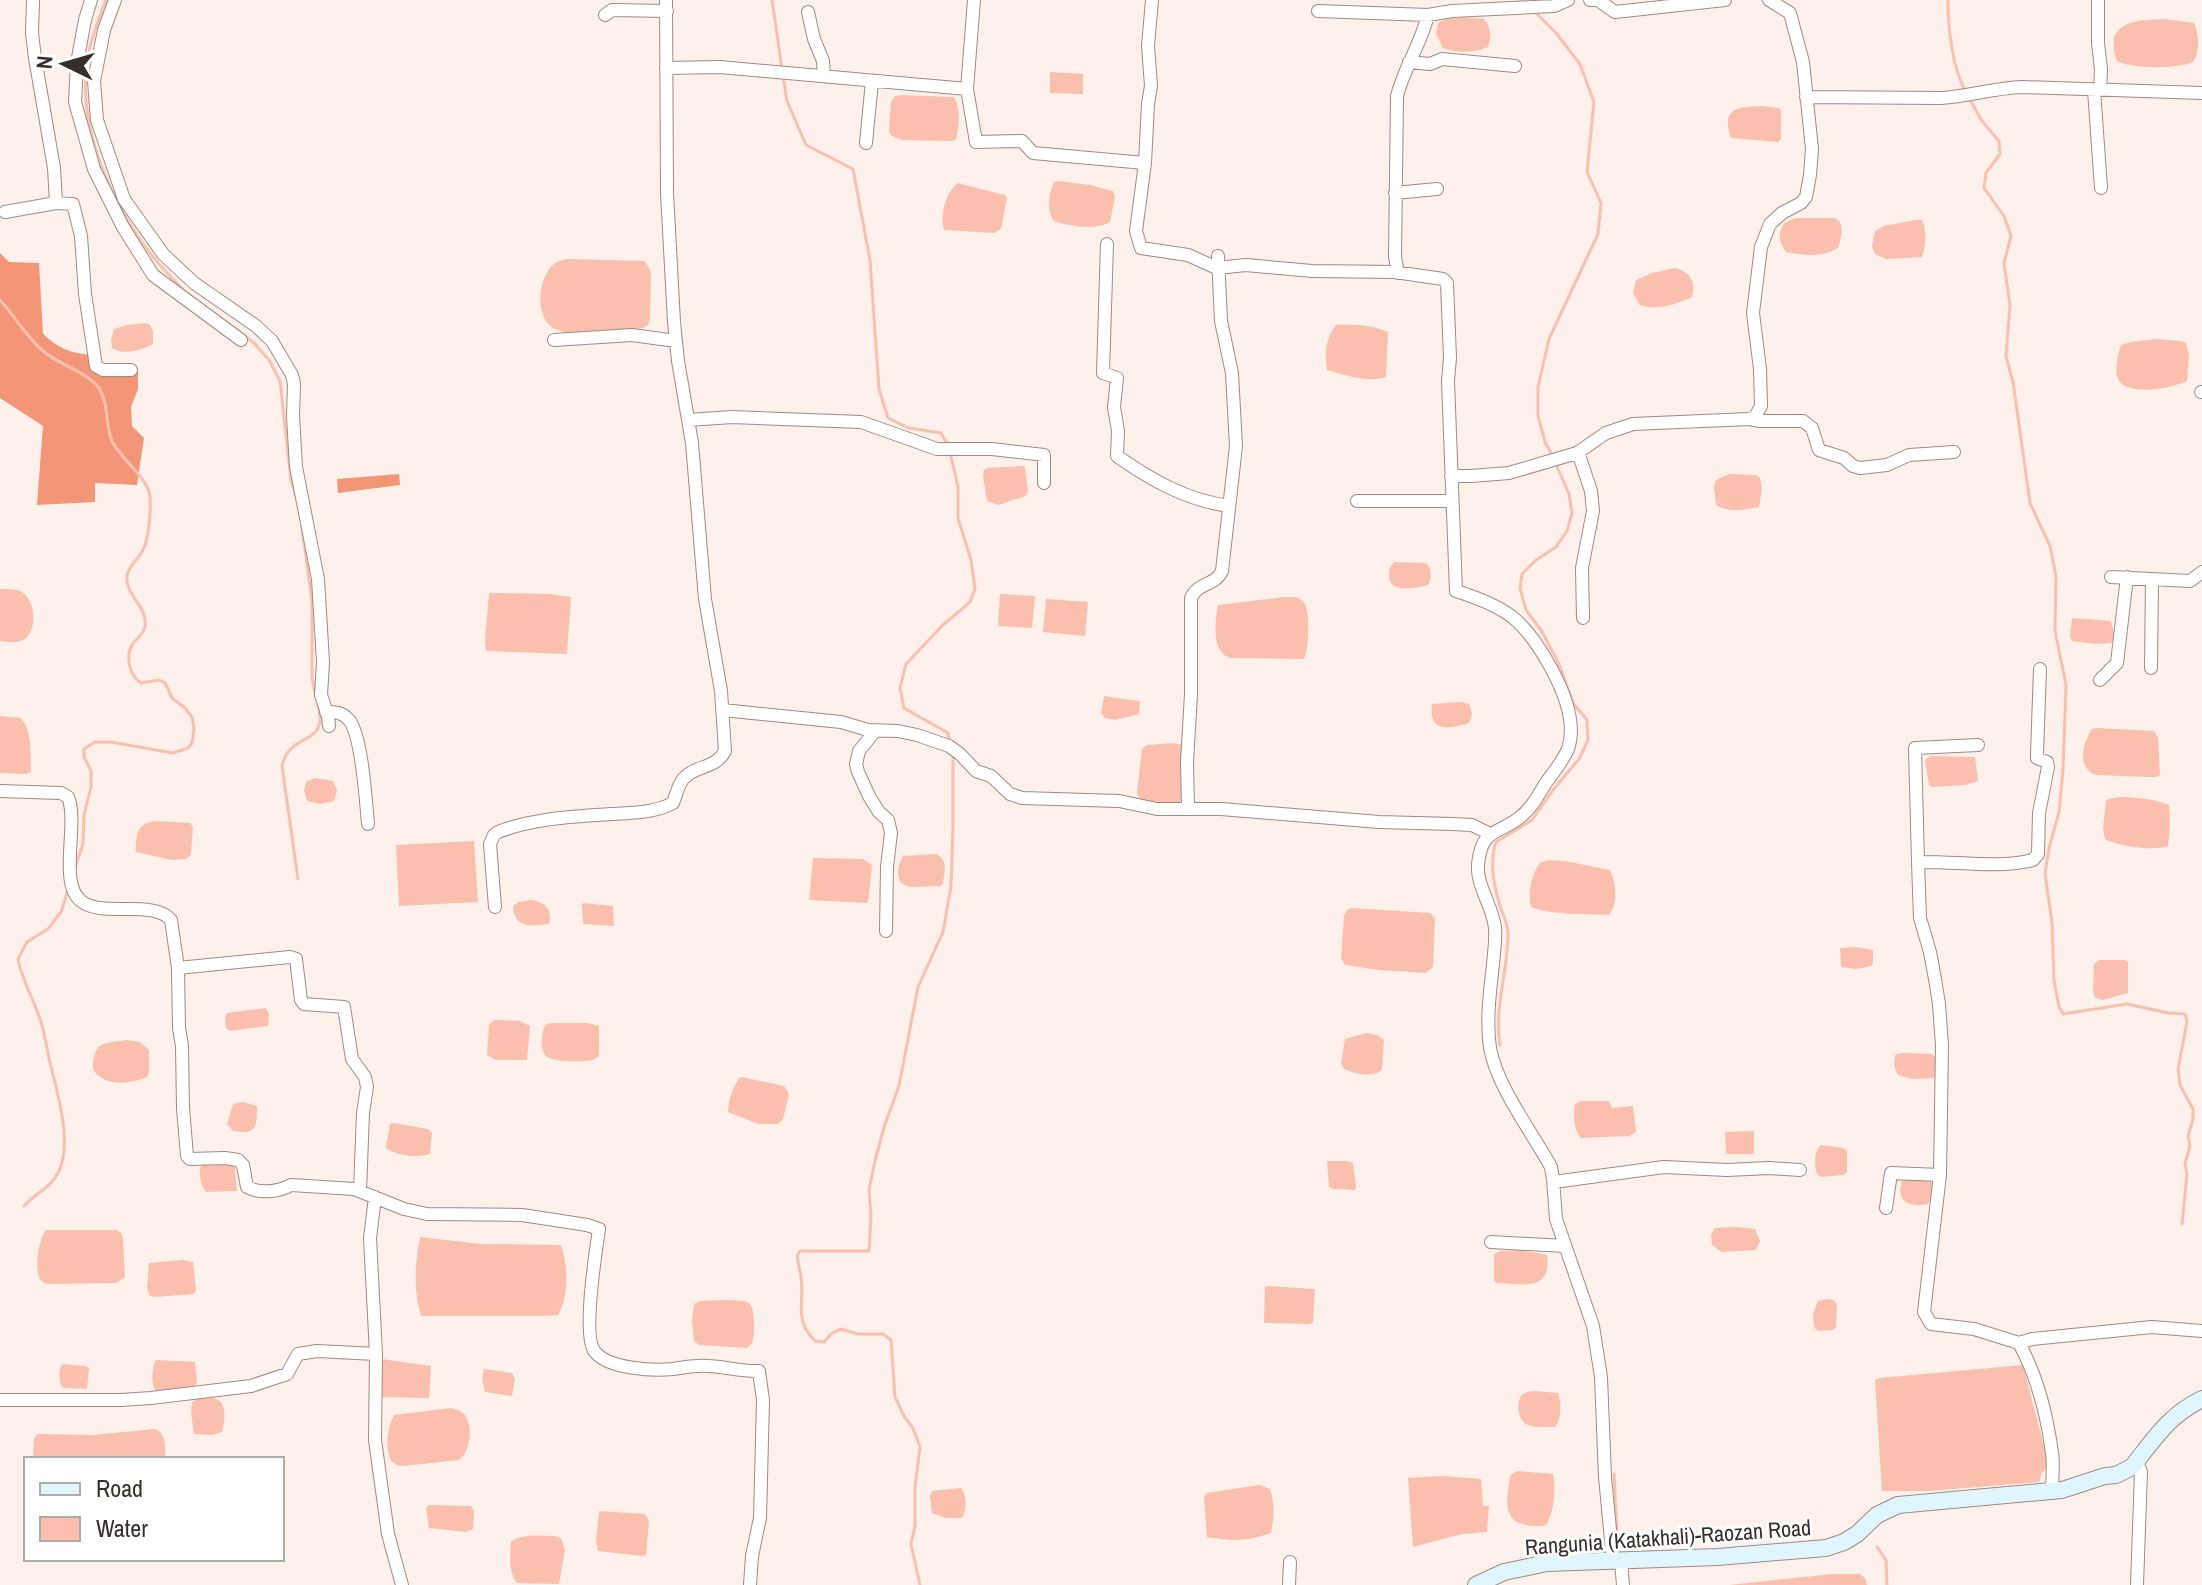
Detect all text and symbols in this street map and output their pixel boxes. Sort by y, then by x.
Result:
north arrow [24,24,104,104]
text: N [29,54,60,70]
legend [24,1457,284,1561]
text: Road [96,1472,143,1504]
text: Water [96,1512,148,1544]
street label: Rangunia (Katakhali)-Raozan Road [1524,1512,1812,1562]

